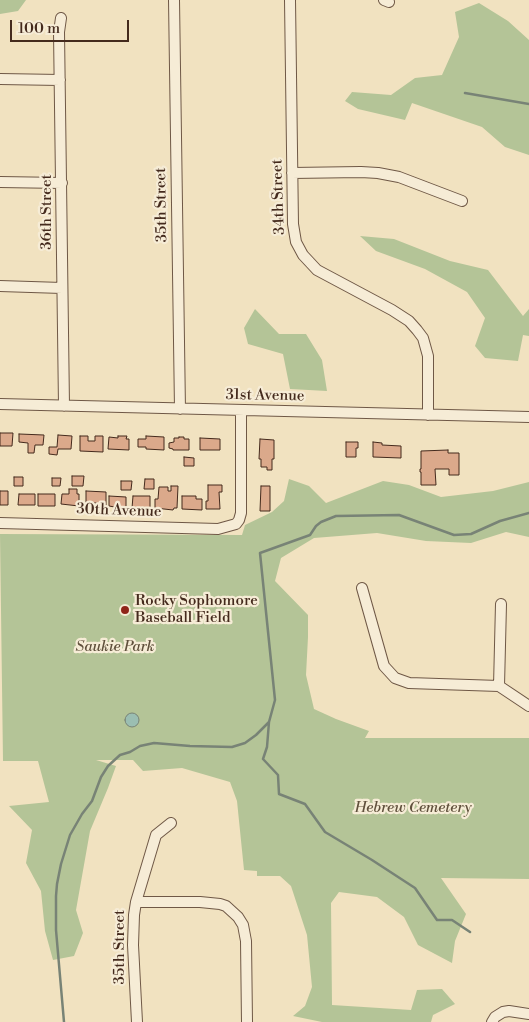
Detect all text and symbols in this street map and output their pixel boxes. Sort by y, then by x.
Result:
scale bar [12,10,131,42]
text: 100 m [18,19,60,38]
street label: 34th Street [269,159,289,235]
street label: 35th Street [152,167,172,243]
street label: 36th Street [38,174,56,250]
street label: 31st Avenue [225,386,305,406]
street label: 30th Avenue [76,501,162,521]
place label: Rocky Sophomore Baseball Field [135,592,258,627]
marker: Rocky Sophomore Baseball Field [119,604,131,616]
park label: Saukie Park [76,638,154,656]
park label: Hebrew Cemetery [354,799,472,817]
street label: 35th Street [111,910,129,984]

